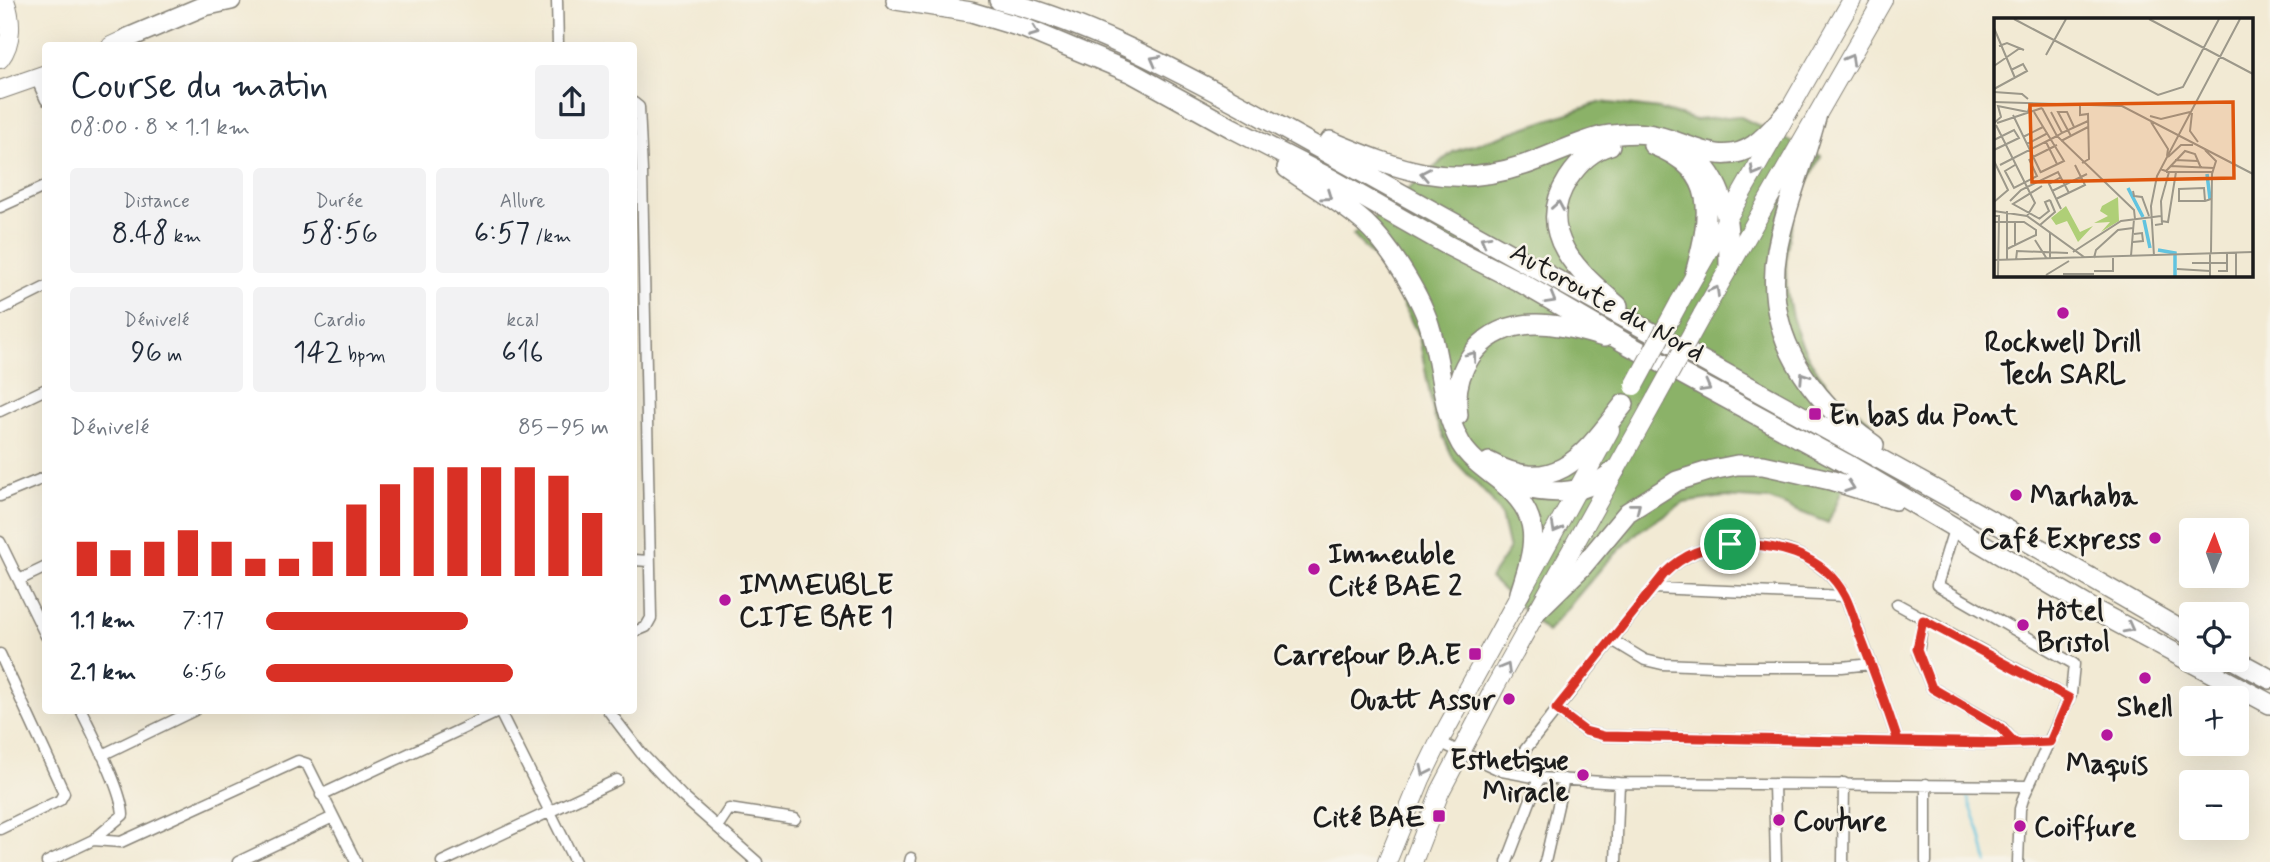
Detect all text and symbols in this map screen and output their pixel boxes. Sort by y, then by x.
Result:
inset map [1994,18,2252,276]
one-way arrow [1027,23,1039,37]
one-way arrow [1842,54,1855,66]
one-way arrow [1150,55,1163,68]
text: Course du matin [70,62,328,111]
button: share [535,65,609,139]
text: 08:00 · 8 × 1.1 km [70,113,250,143]
one-way arrow [1750,164,1763,176]
one-way arrow [1419,167,1431,182]
one-way arrow [1319,188,1332,201]
text: Distance [123,189,190,214]
text: Durée [316,189,363,214]
text: Allure [500,189,545,214]
one-way arrow [1550,200,1565,212]
text: 8.48 [112,214,169,253]
text: 58:56 [301,214,378,253]
text: 6:57 [474,214,530,253]
text: km [169,224,201,249]
text: /km [530,224,571,249]
street label: Autoroute du Nord [1503,234,1711,372]
one-way arrow [1479,235,1492,249]
one-way arrow [1707,286,1720,298]
one-way arrow [1543,291,1556,304]
marker: Rockwell Drill Tech SARL [2055,305,2071,321]
text: Dénivelé [124,308,189,333]
text: Cardio [313,308,366,333]
text: kcal [507,308,538,333]
place label: Rockwell Drill Tech SARL [1985,325,2141,394]
text: 96 [131,333,162,372]
text: 142 [293,333,343,372]
text: 616 [501,333,544,372]
text: m [162,343,182,368]
text: bpm [343,343,386,368]
one-way arrow [1463,351,1476,363]
one-way arrow [1799,372,1812,385]
one-way arrow [1699,379,1712,393]
place label: En bas du Pont [1829,398,2018,435]
marker: En bas du Pont [1807,406,1823,422]
text: Dénivelé [70,413,149,443]
text: 85–95 m [518,413,609,443]
one-way arrow [1844,479,1856,493]
place label: Marhaba [2030,479,2139,516]
marker: Marhaba [2008,487,2024,503]
one-way arrow [1628,503,1640,515]
pin [1700,514,1760,574]
north arrow [2179,518,2249,588]
map controls [2179,518,2249,840]
one-way arrow [1551,521,1564,534]
place label: Café Express [1979,522,2141,559]
icon: arrive [1711,525,1749,563]
marker: Café Express [2147,530,2163,546]
place label: Immeuble Cité BAE 2 [1328,537,1462,606]
marker: Immeuble Cité BAE 2 [1306,561,1322,577]
place label: IMMEUBLE CITE BAE 1 [739,568,893,637]
marker: IMMEUBLE CITE BAE 1 [717,592,733,608]
place label: Hôtel Bristol [2037,593,2110,662]
button: locate [2179,602,2249,672]
text: 1.1 km [70,606,135,636]
text: 7:17 [182,606,224,636]
marker: Hôtel Bristol [2015,617,2031,633]
one-way arrow [2121,620,2134,633]
place label: Carrefour B.A.E [1273,638,1461,678]
marker: Carrefour B.A.E [1467,646,1483,662]
text: 2.1 km [70,658,136,688]
text: 6:56 [182,658,226,688]
one-way arrow [1498,663,1511,675]
marker: Shell [2137,670,2153,686]
place label: Ouatt Assur [1350,683,1496,720]
button: + [2179,686,2249,756]
place label: Shell [2117,690,2173,727]
marker: Ouatt Assur [1501,691,1517,707]
marker: Maquis [2099,727,2115,743]
place label: Esthetique Miracle [1450,743,1569,812]
place label: Maquis [2066,747,2148,784]
one-way arrow [1419,764,1433,776]
marker: Esthetique Miracle [1575,767,1591,783]
button: − [2179,770,2249,840]
place label: Cité BAE [1312,800,1425,837]
place label: Couture [1793,804,1887,841]
marker: Cité BAE [1431,808,1447,824]
place label: Coiffure [2034,810,2137,847]
marker: Couture [1771,812,1787,828]
marker: Coiffure [2012,818,2028,834]

